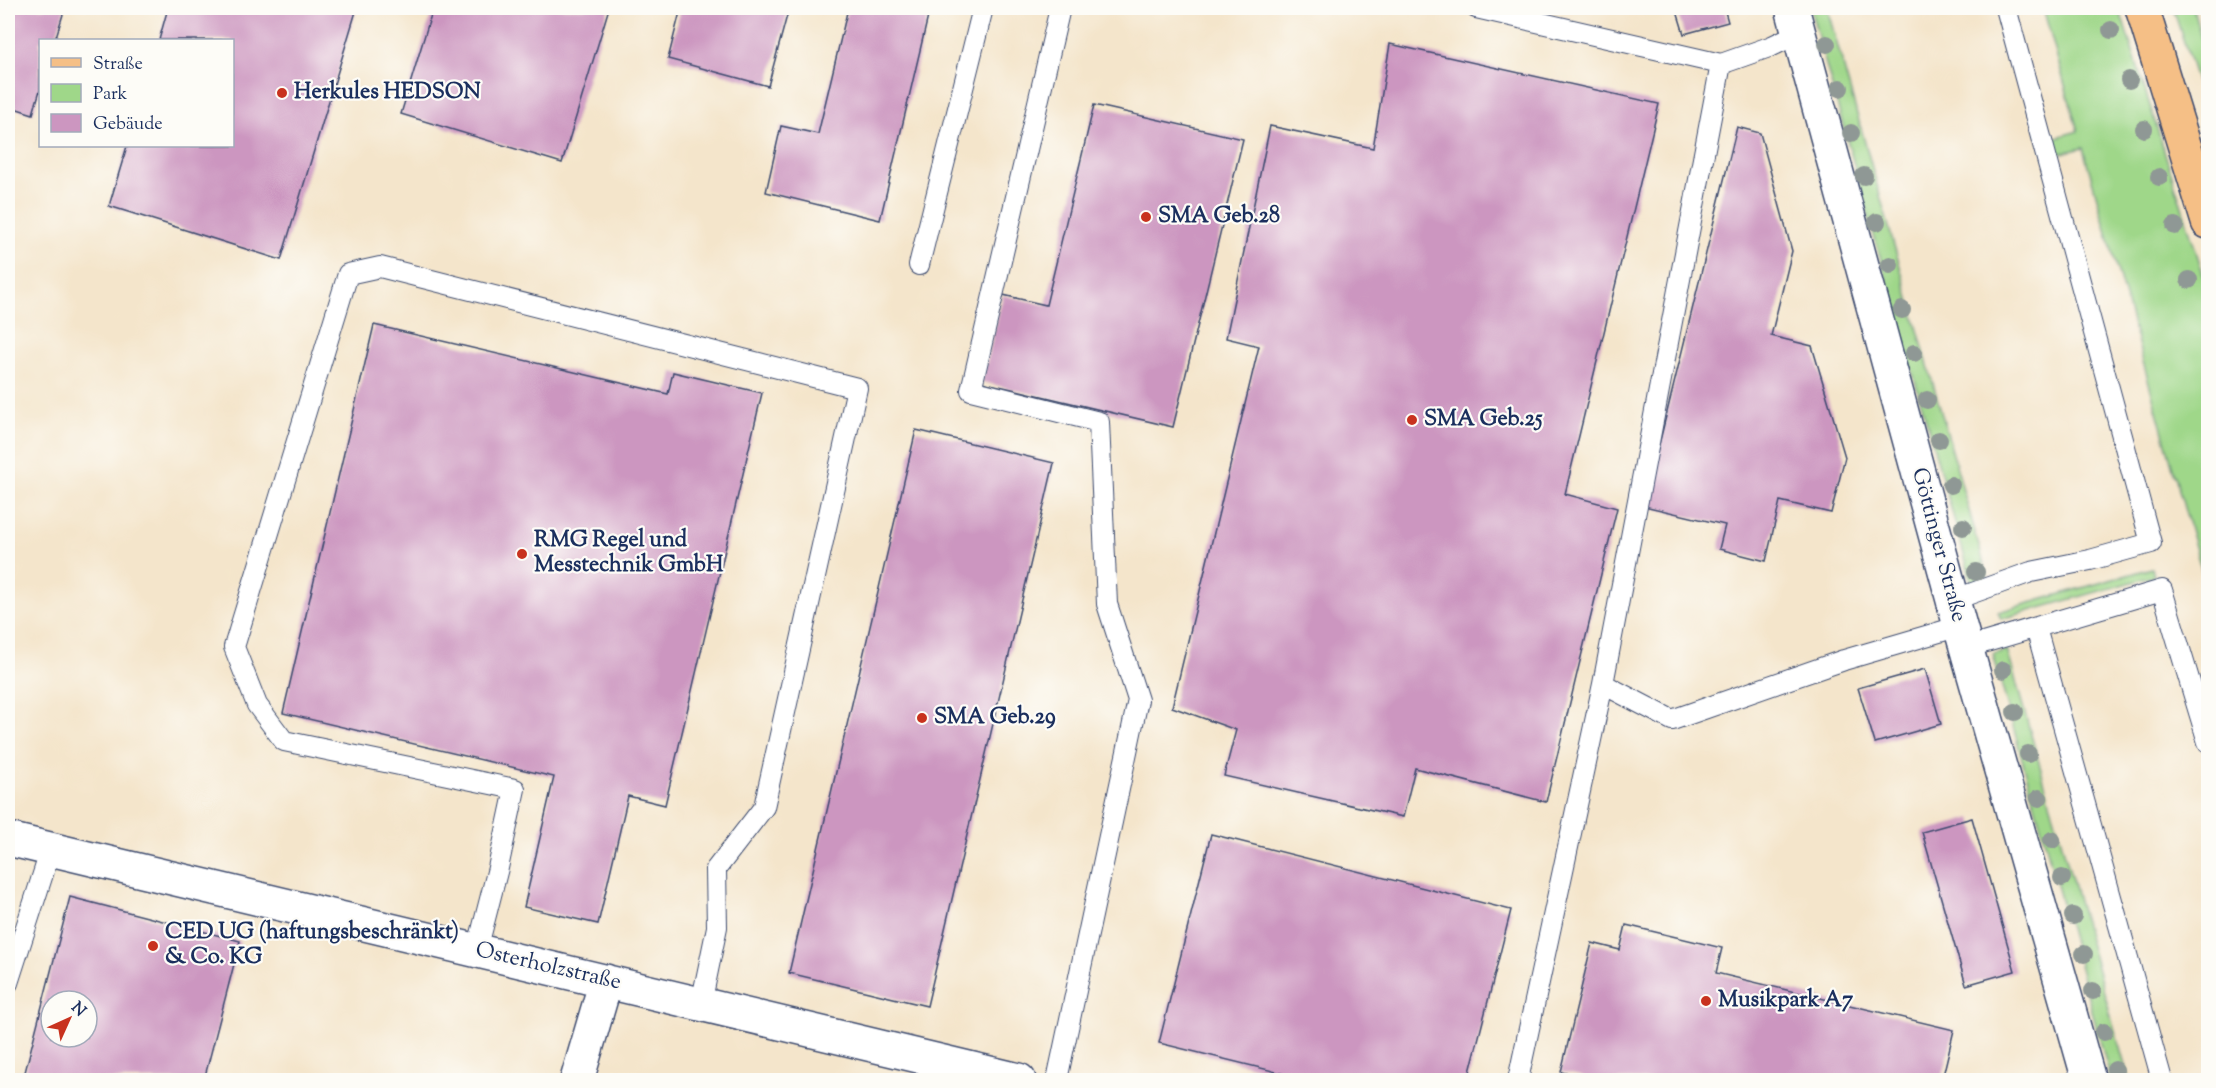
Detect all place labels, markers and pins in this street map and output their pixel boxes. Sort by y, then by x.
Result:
place label: Herkules HEDSON [294,77,481,109]
marker: Herkules HEDSON [275,86,289,100]
place label: SMA Geb.28 [1158,201,1280,233]
marker: SMA Geb.28 [1139,210,1153,224]
place label: SMA Geb.25 [1424,404,1543,436]
marker: SMA Geb.25 [1405,413,1419,427]
place label: RMG Regel und Messtechnik GmbH [534,525,724,582]
marker: RMG Regel und Messtechnik GmbH [515,547,529,561]
place label: SMA Geb.29 [934,702,1056,734]
marker: SMA Geb.29 [915,711,929,725]
place label: CED UG (haftungsbeschränkt) & Co. KG [165,917,459,974]
marker: CED UG (haftungsbeschränkt) & Co. KG [146,939,160,953]
place label: Musikpark A7 [1718,985,1854,1017]
marker: Musikpark A7 [1699,994,1713,1008]

